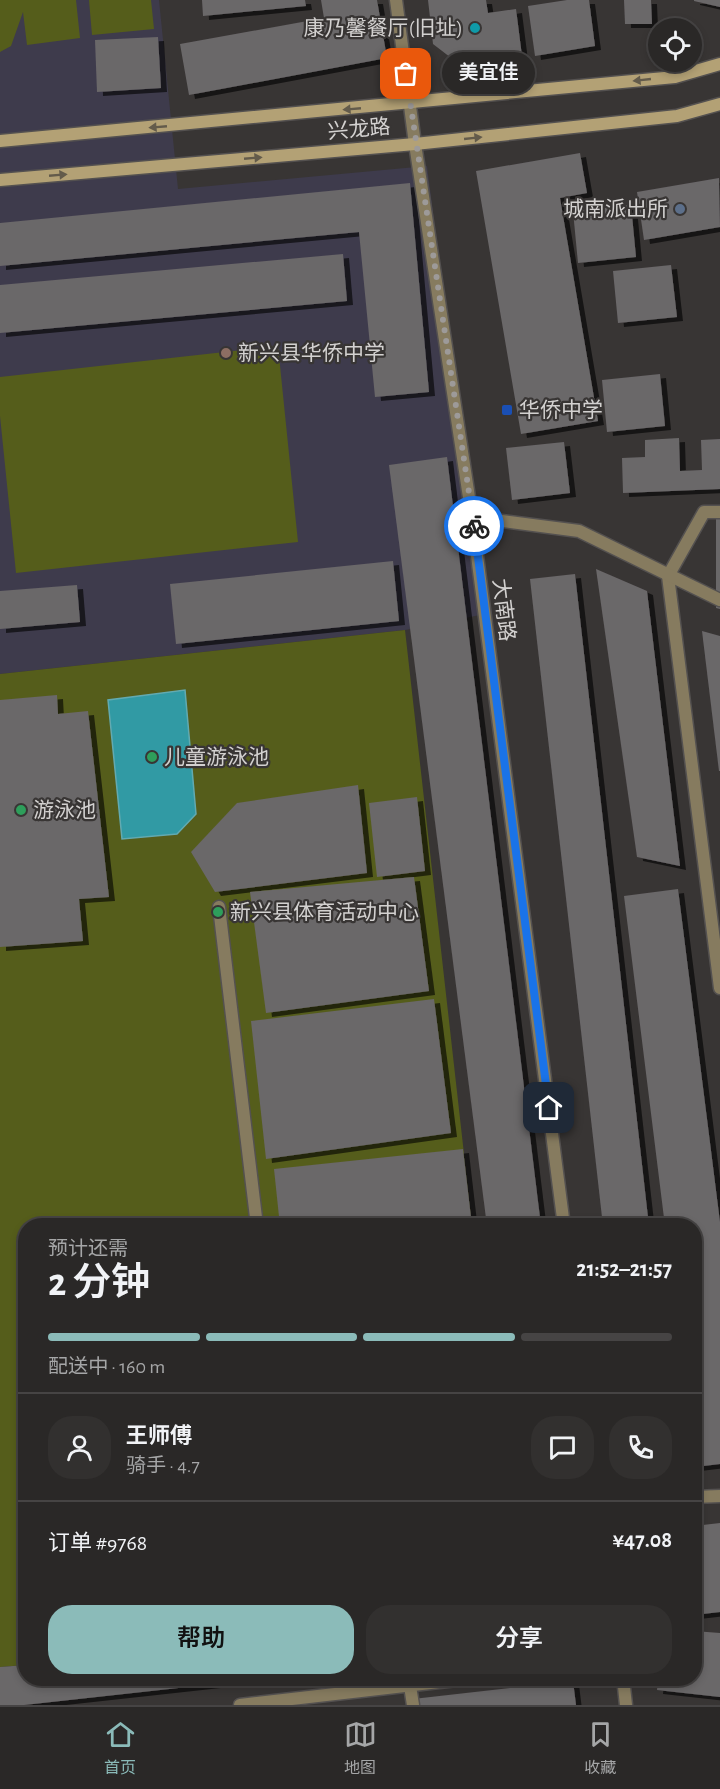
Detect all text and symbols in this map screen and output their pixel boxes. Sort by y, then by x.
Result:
place label: 康乃馨餐厅(旧址) [304,17,463,39]
map controls [648,18,702,72]
button: locate [648,18,702,72]
marker: 康乃馨餐厅(旧址) [468,21,482,35]
pin [380,48,431,99]
callout: 美宜佳 [442,53,535,95]
icon: bag [389,57,422,90]
text: 美宜佳 [459,63,519,83]
one-way arrow [633,75,652,85]
one-way arrow [343,104,362,114]
street label: 兴龙路 [327,115,391,143]
one-way arrow [148,122,167,132]
one-way arrow [464,133,483,143]
one-way arrow [243,153,262,163]
one-way arrow [49,170,68,180]
place label: 城南派出所 [563,198,668,220]
marker: 城南派出所 [673,202,687,216]
place label: 新兴县华侨中学 [238,342,385,364]
marker: 新兴县华侨中学 [219,346,233,360]
place label: 华侨中学 [519,399,603,421]
marker: 华侨中学 [500,403,514,417]
courier [444,496,504,556]
icon: bike [458,510,491,543]
street label: 大南路 [489,577,519,643]
place label: 儿童游泳池 [164,746,269,768]
marker: 儿童游泳池 [145,750,159,764]
place label: 游泳池 [33,799,96,821]
marker: 游泳池 [14,803,28,817]
place label: 新兴县体育活动中心 [230,901,419,923]
marker: 新兴县体育活动中心 [211,905,225,919]
pin [523,1082,574,1133]
icon: home [532,1091,565,1124]
text: 预计还需 [48,1239,128,1259]
text: 21:52–21:57 [576,1258,672,1280]
text: 2 分钟 [48,1264,150,1303]
text: 配送中 · 160 m [48,1357,165,1377]
button: person [48,1416,111,1479]
button: chat [531,1416,594,1479]
button: phone [609,1416,672,1479]
text: 王师傅 [126,1425,192,1447]
text: 骑手 · 4.7 [126,1456,200,1476]
text: ¥47.08 [613,1529,672,1551]
text: 订单 #9768 [48,1532,147,1554]
button: 帮助 [48,1605,354,1674]
button: 分享 [366,1605,672,1674]
tab: 首页 [104,1718,137,1778]
tab: 地图 [344,1718,377,1778]
tab: 收藏 [584,1718,617,1778]

